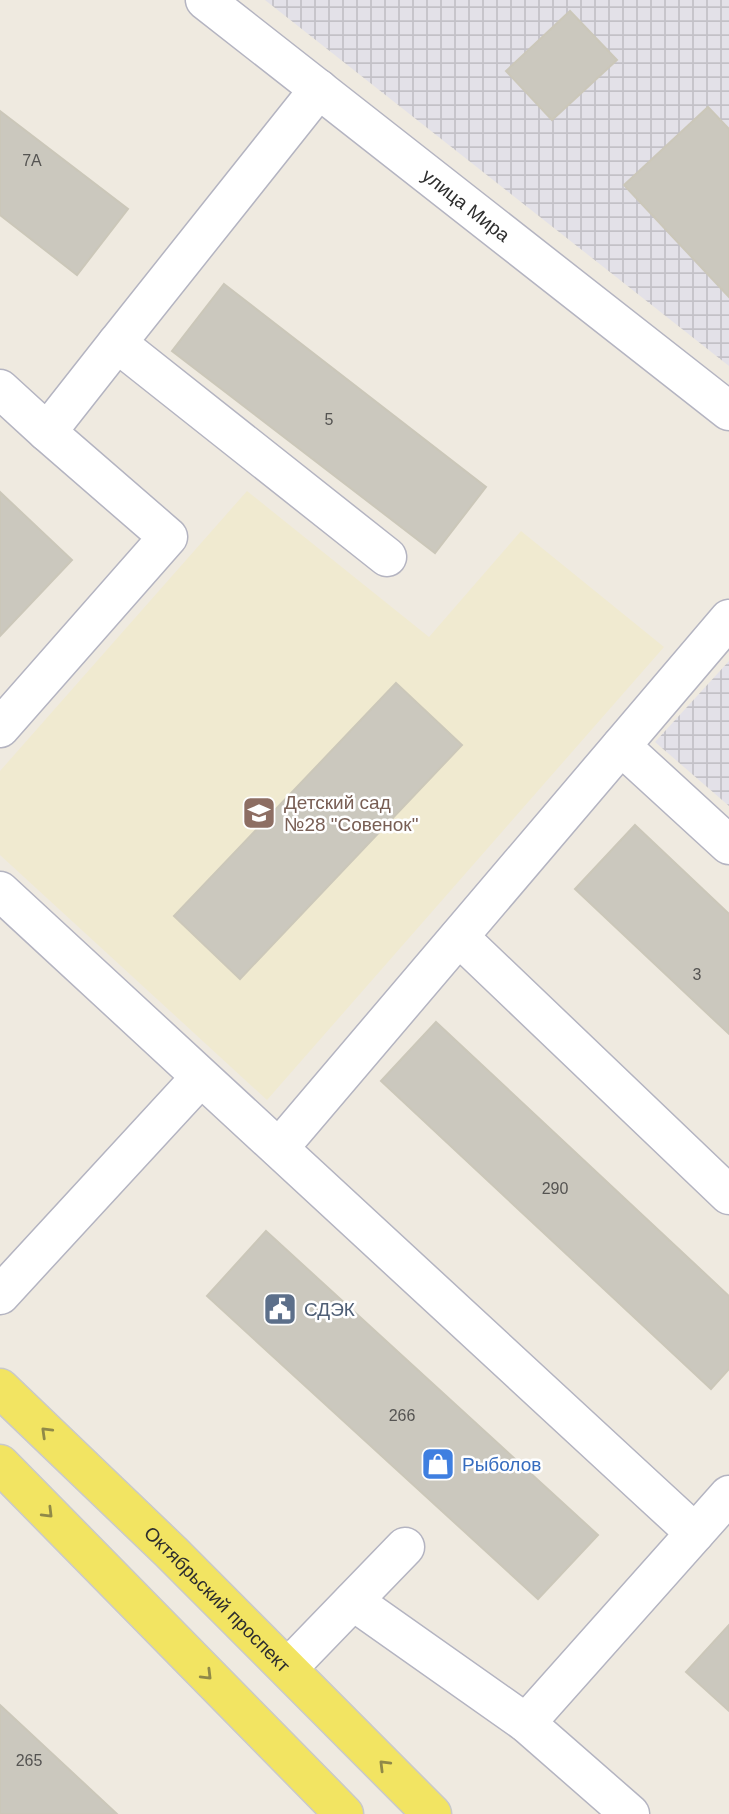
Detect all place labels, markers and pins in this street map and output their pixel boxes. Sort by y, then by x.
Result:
place label: Детский сад №28 "Совенок" [284,792,418,835]
school or university icon: Детский сад №28 "Совенок" [240,794,278,832]
public building icon: СДЭК [261,1290,299,1328]
place label: СДЭК [304,1299,355,1320]
shop icon: Рыболов [419,1445,457,1483]
place label: Рыболов [462,1454,541,1475]

